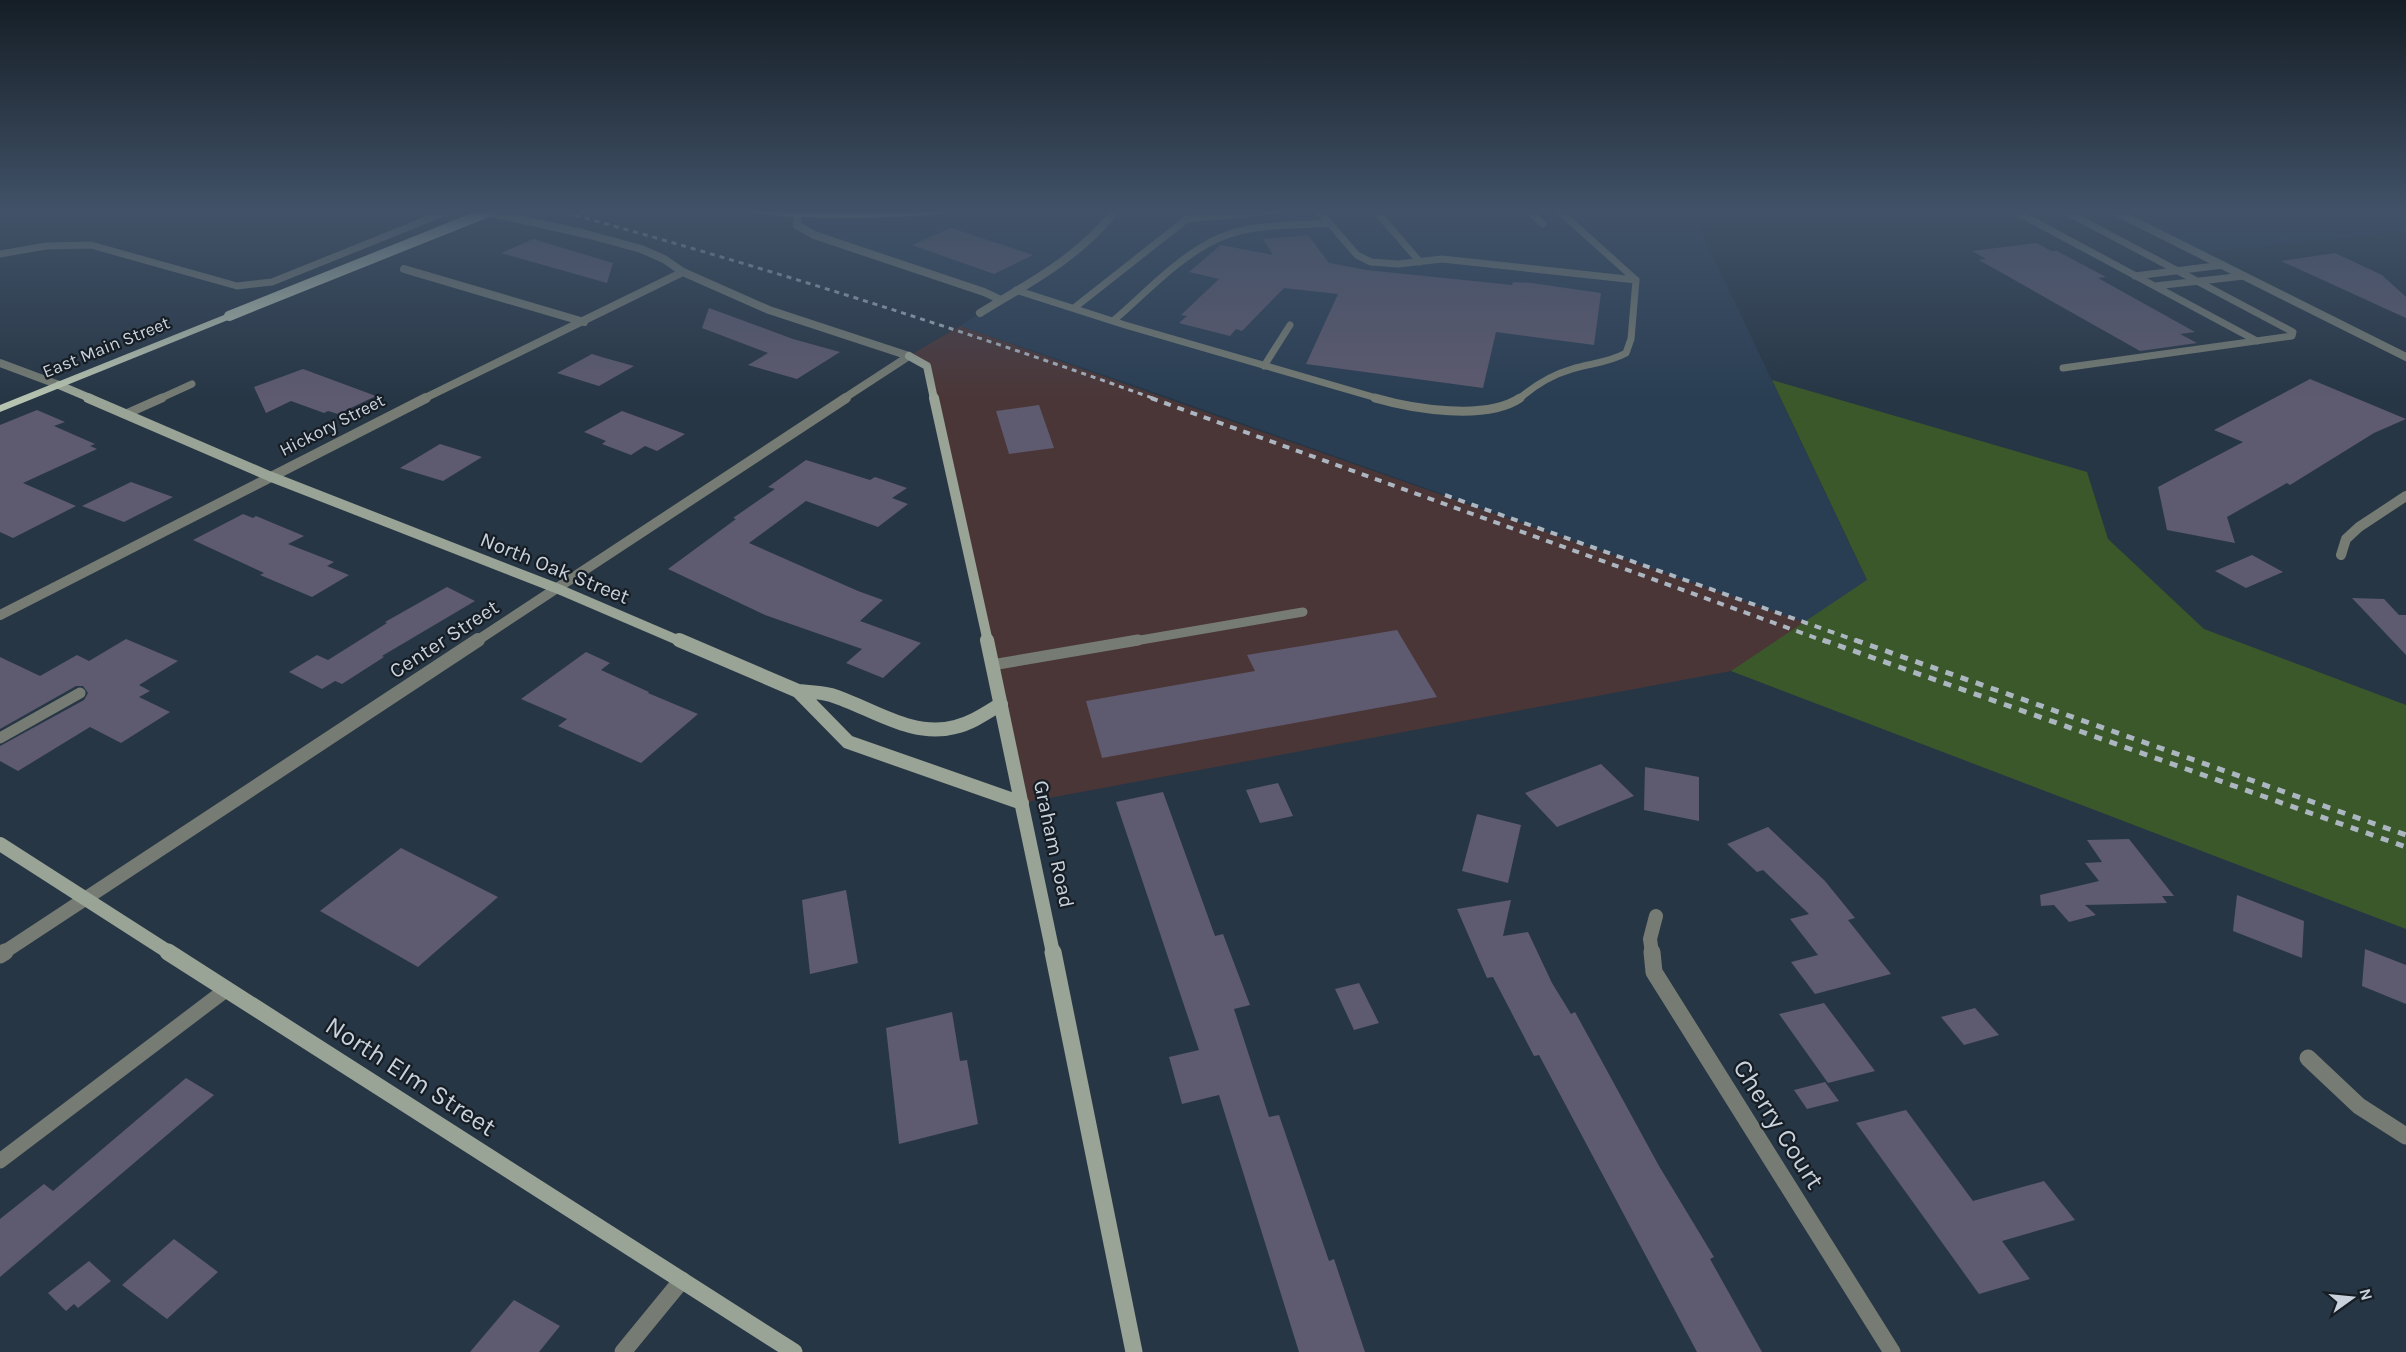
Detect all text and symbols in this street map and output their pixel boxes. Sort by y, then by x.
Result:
street label: East Main Street [39,311,173,383]
street label: Hickory Street [276,389,389,461]
street label: North Oak Street [477,527,633,609]
street label: Center Street [385,595,503,683]
street label: Graham Road [1029,778,1079,910]
street label: North Elm Street [320,1010,502,1143]
street label: Cherry Court [1726,1054,1831,1195]
north arrow [2322,1268,2382,1328]
text: N [2355,1286,2377,1302]

